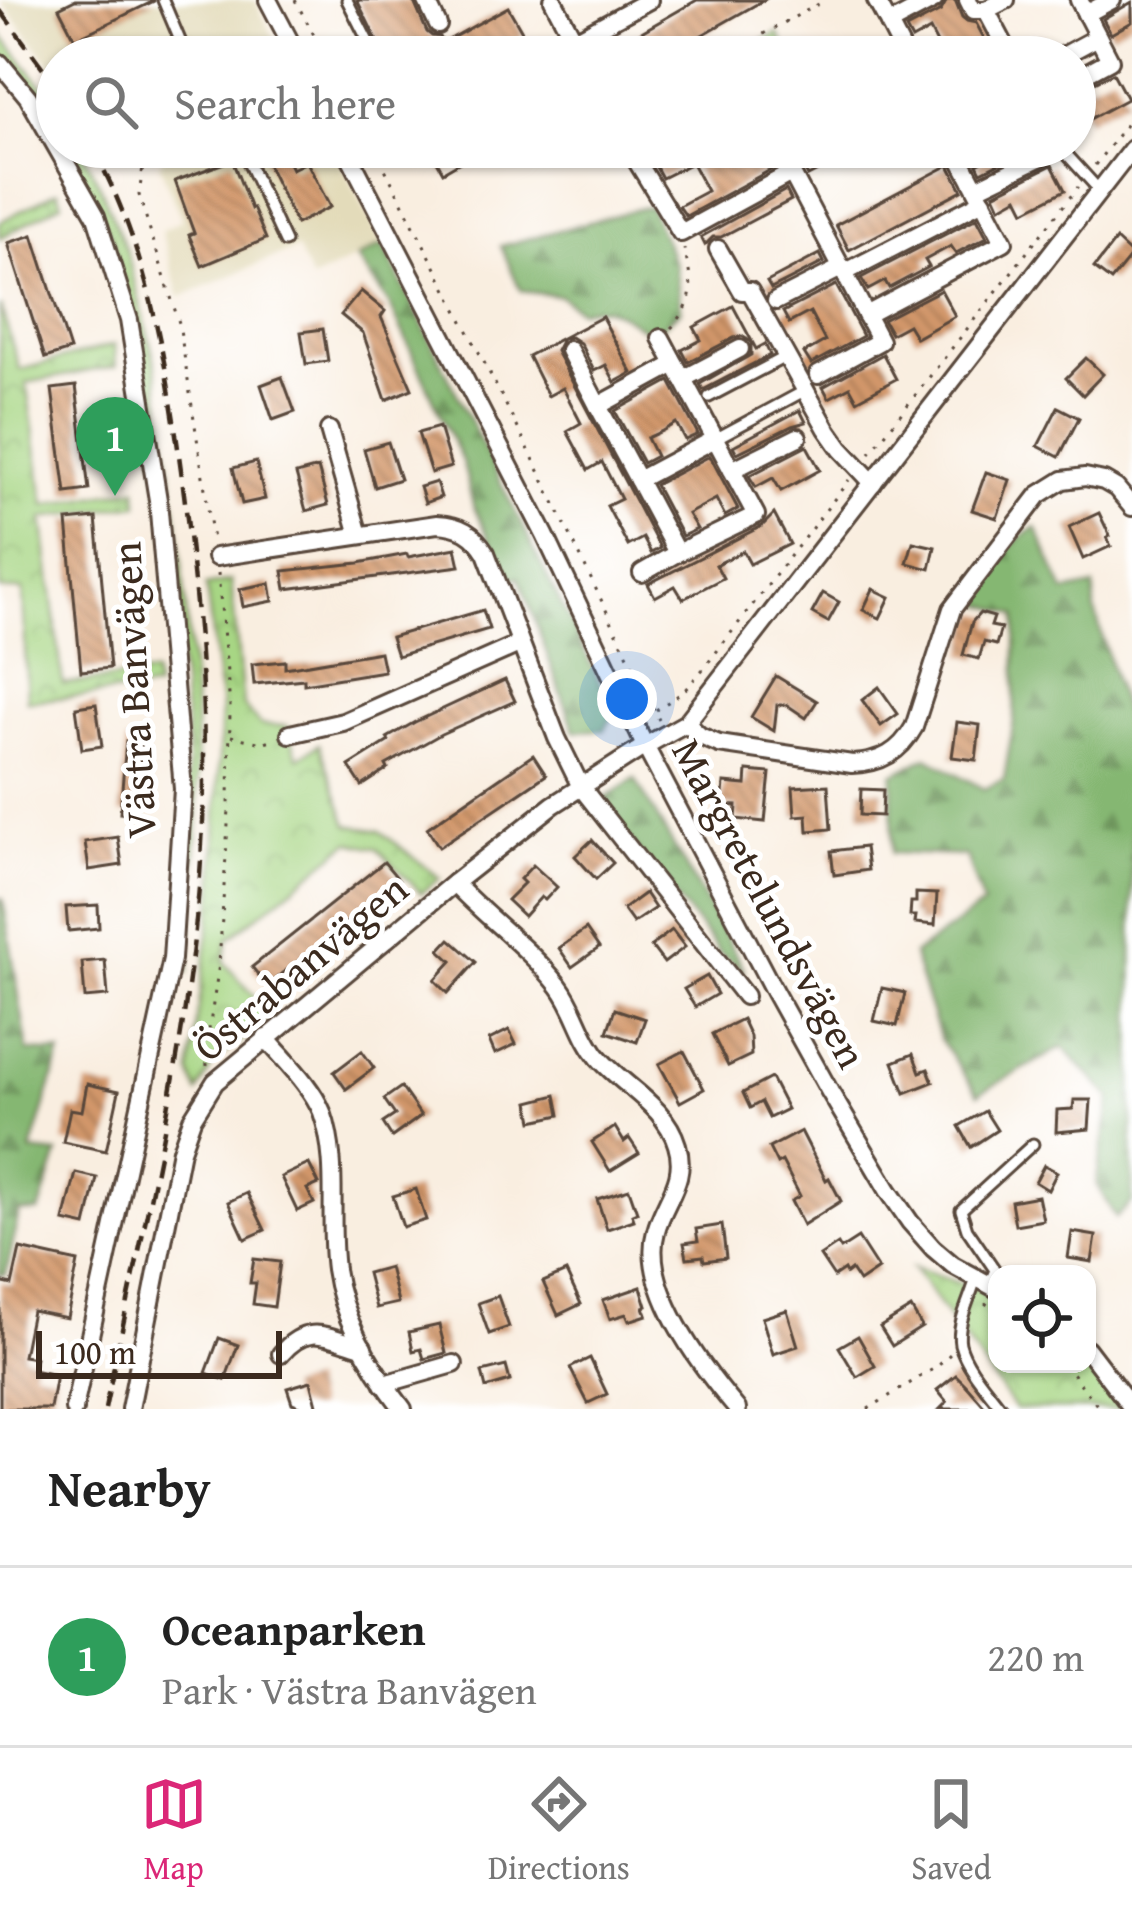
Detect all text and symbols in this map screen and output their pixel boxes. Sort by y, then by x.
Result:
search box [36,36,1096,168]
icon: search [78,69,144,135]
text: Search here [174,70,396,135]
pin: 1 [76,397,154,496]
street label: Västra Banvägen [94,540,171,840]
your location [597,669,657,729]
street label: Margretelundsvägen [658,727,883,1079]
street label: Östrabanvägen [179,858,421,1075]
map controls [988,1265,1096,1373]
button: locate [988,1265,1096,1373]
scale bar [36,1325,282,1378]
text: 100 m [54,1328,136,1376]
text: Nearby [48,1450,211,1525]
text: Oceanparken [162,1596,426,1661]
text: 1 [77,1628,97,1685]
text: 220 m [987,1628,1084,1685]
text: Park · Västra Banvägen [162,1661,537,1718]
tab: Map [141,1771,207,1891]
tab: Directions [488,1771,630,1891]
tab: Saved [911,1771,991,1891]

